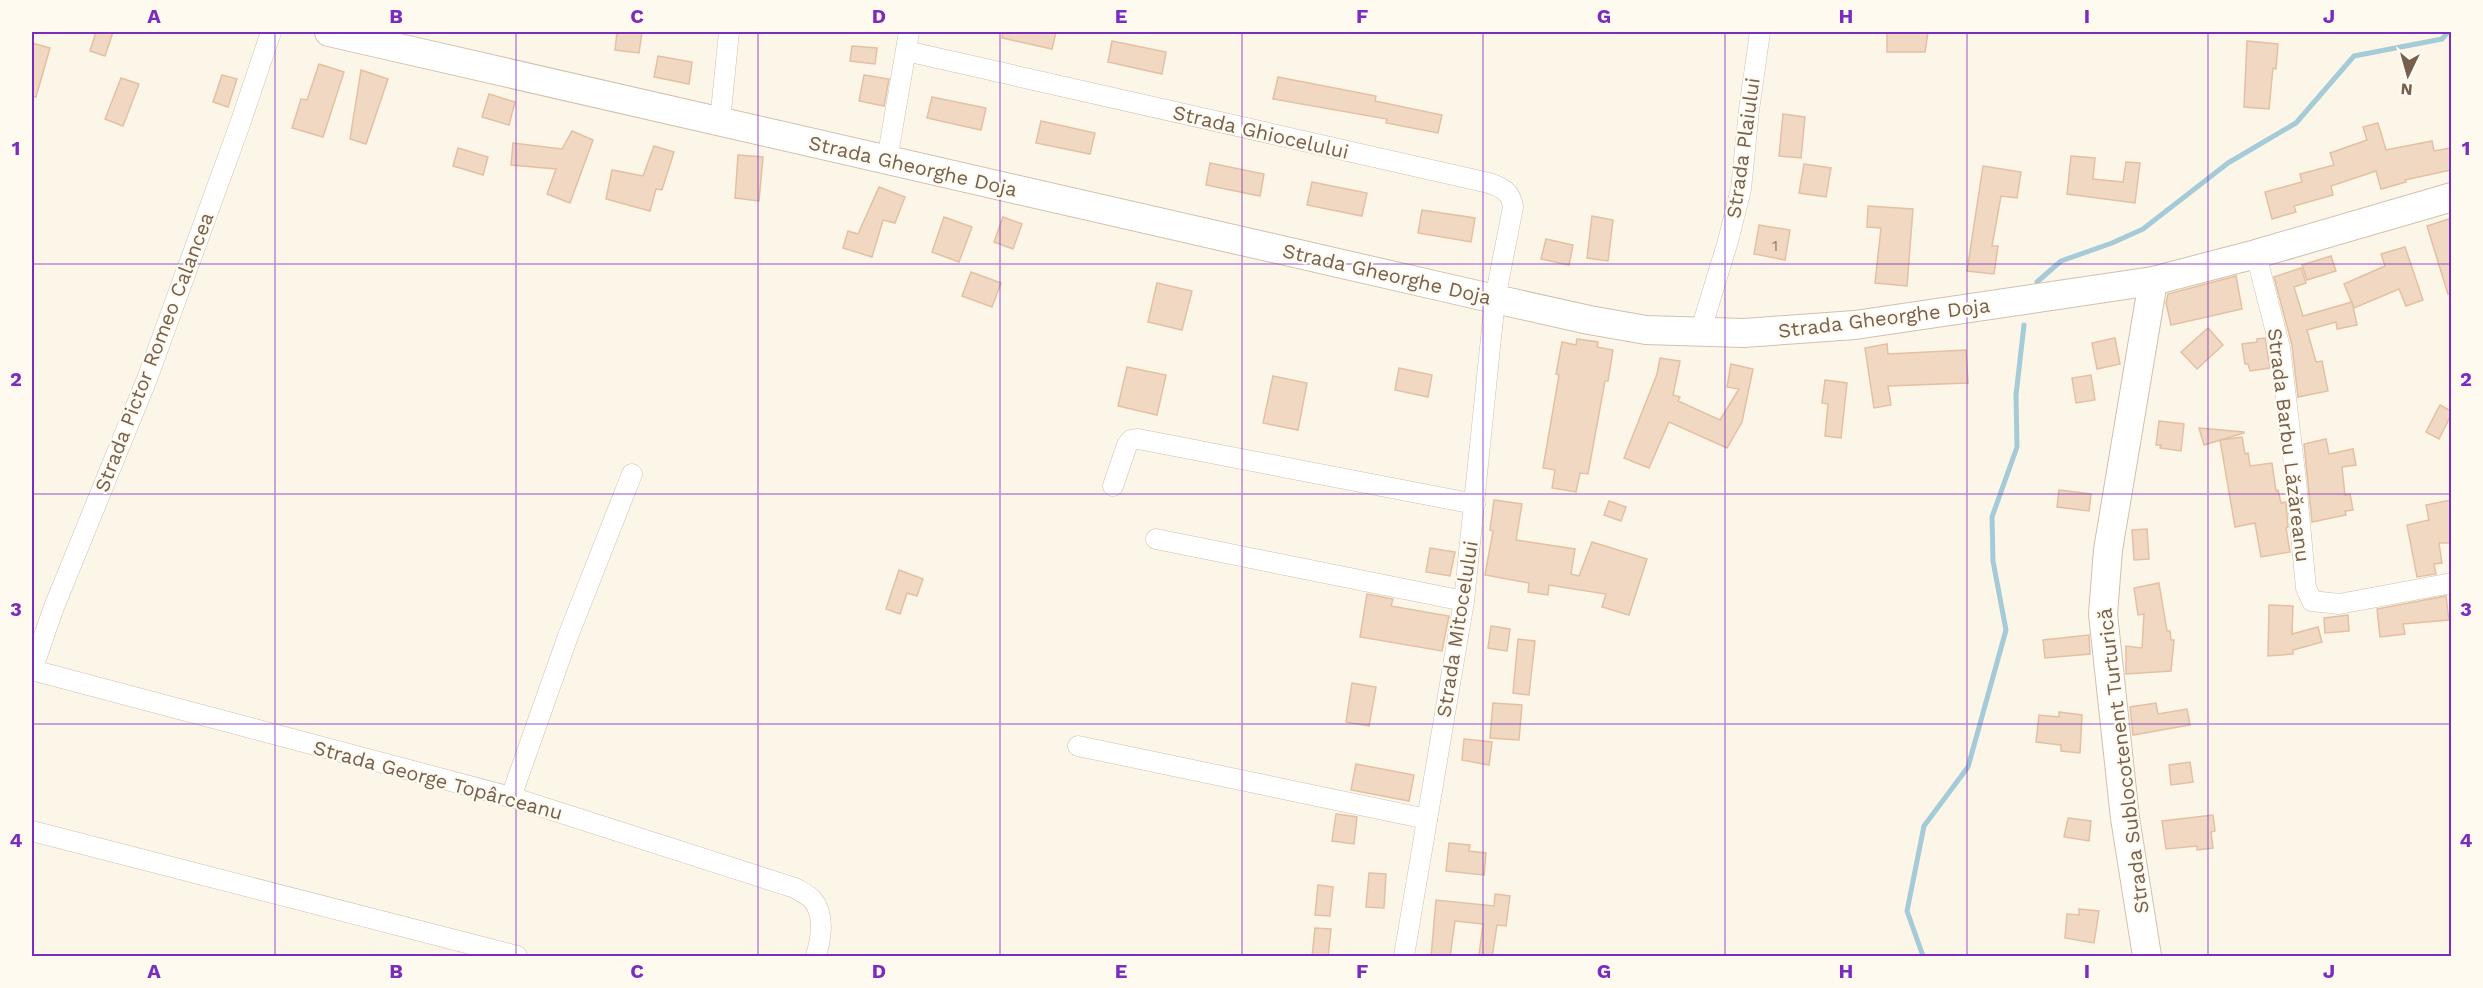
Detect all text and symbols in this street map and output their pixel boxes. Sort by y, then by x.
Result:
text: A [147,4,161,28]
text: B [389,4,403,28]
text: C [630,4,644,28]
text: D [872,4,886,28]
text: E [1115,4,1127,28]
text: F [1356,4,1368,28]
text: G [1597,4,1611,28]
text: H [1839,4,1853,28]
text: I [2084,4,2090,28]
text: J [2323,4,2335,28]
north arrow [2378,45,2438,105]
street label: Strada Plaiului [1721,76,1765,220]
text: N [2400,79,2413,99]
street label: Strada Ghiocelului [1171,100,1351,164]
street label: Strada Gheorghe Doja [806,130,1020,202]
text: 1 [12,136,20,160]
text: 1 [2462,136,2470,160]
street label: Strada Pictor Romeo Calancea [89,209,219,495]
house number: 1 [1772,236,1778,255]
street label: Strada Gheorghe Doja [1280,238,1494,310]
street label: Strada Gheorghe Doja [1777,293,1991,343]
street label: Strada Barbu Lăzăreanu [2263,327,2315,563]
text: 2 [10,367,22,391]
text: 2 [2460,367,2472,391]
street label: Strada Mitocelului [1431,539,1483,719]
text: 3 [10,597,22,621]
text: 3 [2460,597,2472,621]
street label: Strada Sublocotenent Turturică [2092,607,2154,915]
street label: Strada George Topârceanu [311,735,565,825]
text: 4 [10,828,23,852]
text: 4 [2460,828,2473,852]
text: A [147,959,161,983]
text: B [389,959,403,983]
text: C [630,959,644,983]
text: D [872,959,886,983]
text: E [1115,959,1127,983]
text: F [1356,959,1368,983]
text: G [1597,959,1611,983]
text: H [1839,959,1853,983]
text: I [2084,959,2090,983]
text: J [2323,959,2335,983]

